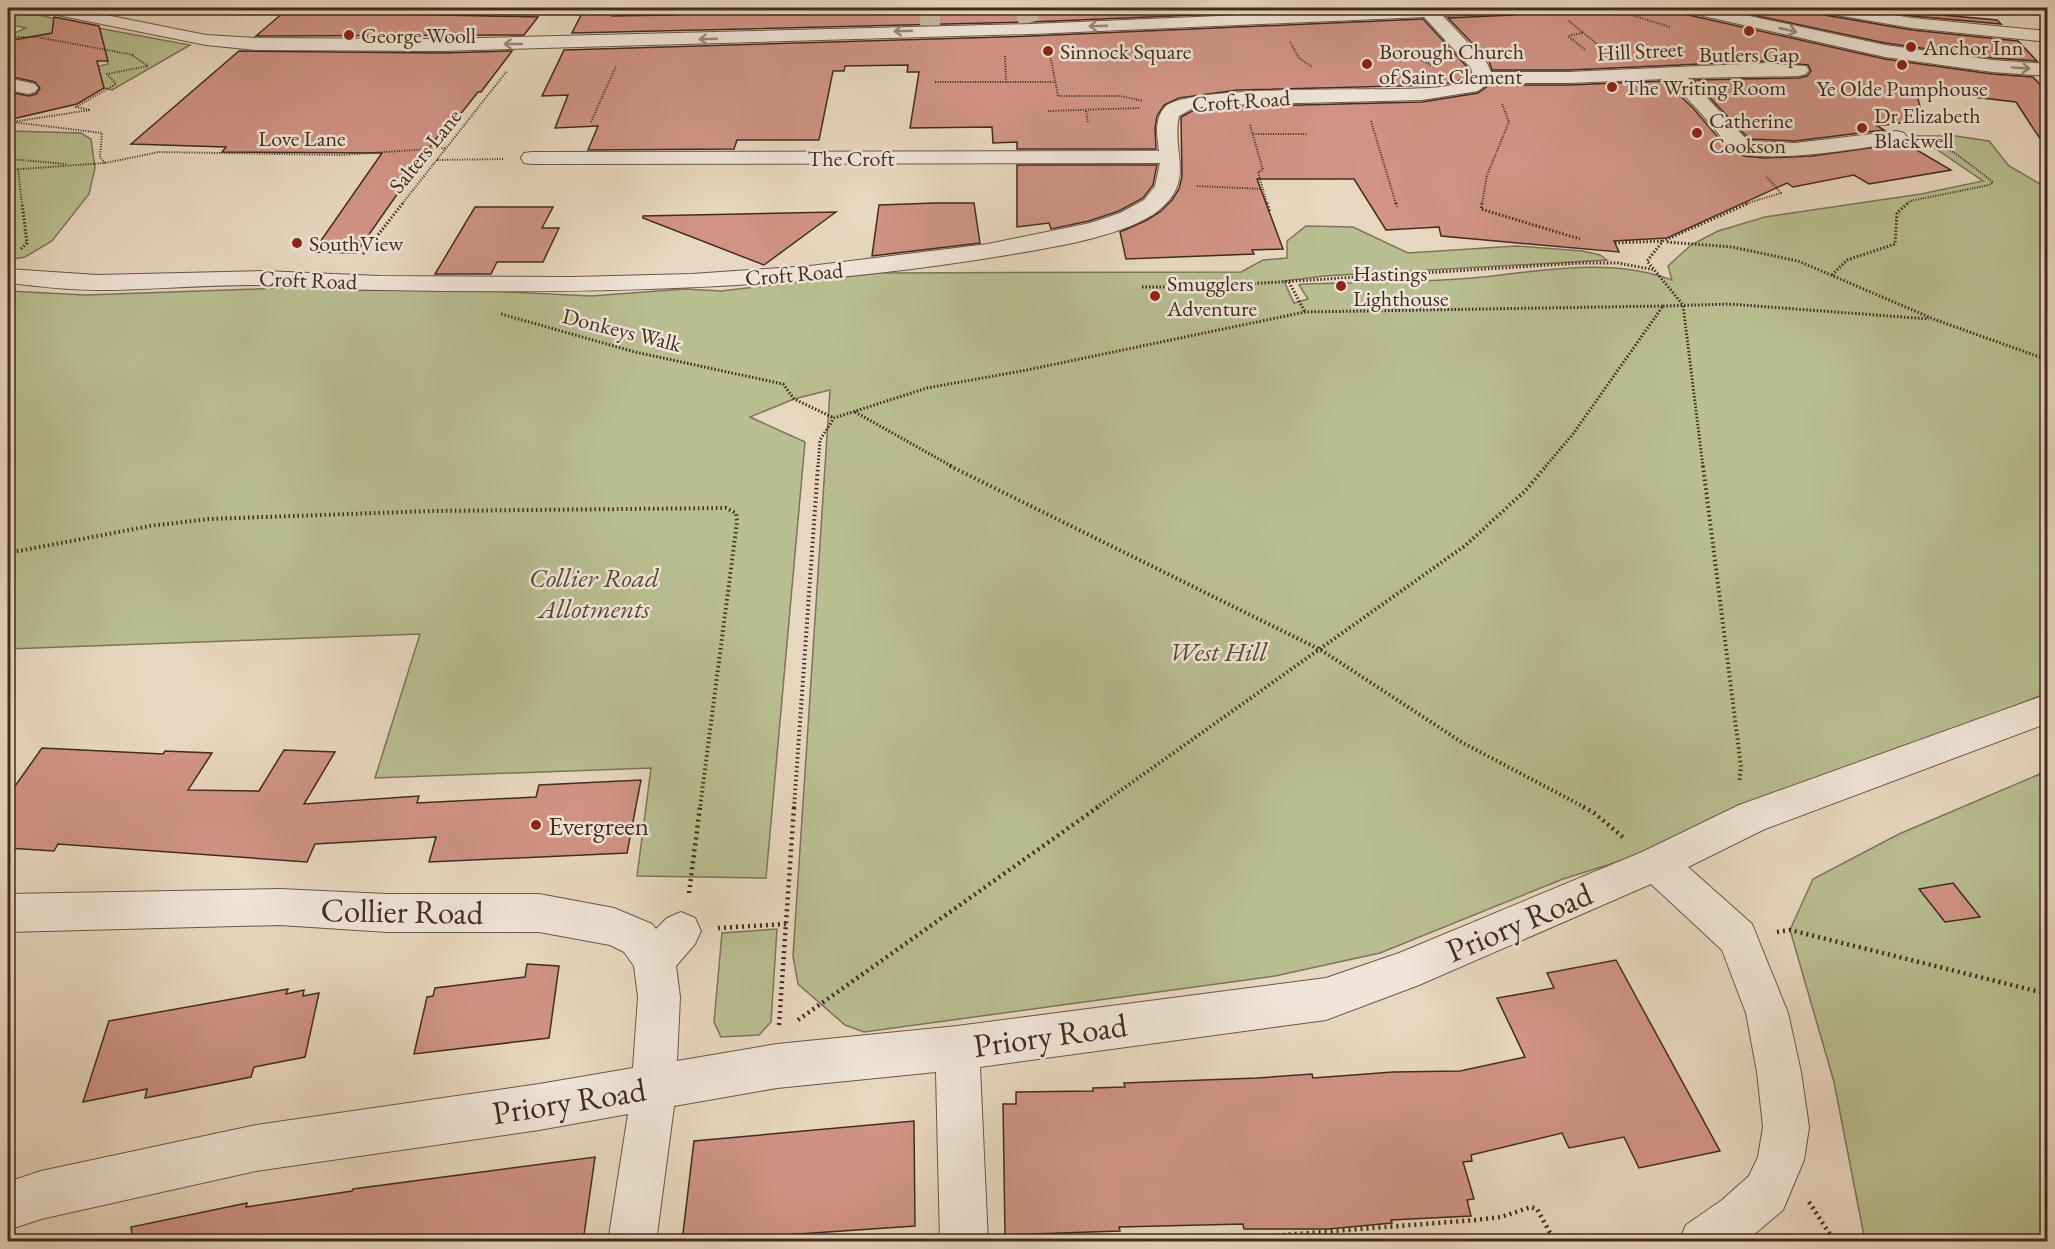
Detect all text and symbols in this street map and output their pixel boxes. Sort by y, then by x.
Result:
one-way arrow [1088,20,1108,32]
place label: George Wooll [361,21,476,50]
marker: Butlers Gap [1742,24,1756,38]
one-way arrow [1778,25,1797,37]
one-way arrow [893,26,913,37]
marker: George Wooll [342,28,356,42]
one-way arrow [699,33,719,44]
place label: Anchor Inn [1922,33,2024,62]
street label: Hill Street [1596,34,1684,68]
place label: Sinnock Square [1060,37,1192,66]
place label: Borough Church of Saint Clement [1379,37,1524,91]
one-way arrow [504,38,524,50]
place label: Butlers Gap [1699,40,1799,69]
marker: Anchor Inn [1904,40,1918,54]
marker: Sinnock Square [1041,44,1055,58]
marker: Borough Church of Saint Clement [1360,57,1374,71]
marker: Ye Olde Pumphouse [1895,58,1909,72]
one-way arrow [2011,63,2031,74]
place label: The Writing Room [1624,73,1786,102]
place label: Ye Olde Pumphouse [1816,74,1988,103]
marker: The Writing Room [1605,80,1619,94]
street label: Croft Road [1191,83,1292,119]
place label: Dr Elizabeth Blackwell [1874,101,1981,155]
street label: Salters Lane [382,103,468,199]
place label: Catherine Cookson [1709,106,1794,160]
marker: Dr Elizabeth Blackwell [1855,121,1869,135]
street label: Love Lane [258,124,346,153]
marker: Catherine Cookson [1690,126,1704,140]
street label: The Croft [808,144,894,173]
place label: SouthView [309,229,404,258]
marker: SouthView [290,236,304,250]
street label: Croft Road [744,255,845,293]
place label: Hastings Lighthouse [1353,259,1449,313]
street label: Croft Road [258,264,358,296]
place label: Smugglers Adventure [1166,269,1257,323]
marker: Hastings Lighthouse [1334,279,1348,293]
marker: Smugglers Adventure [1148,289,1162,303]
street label: Donkeys Walk [560,301,685,359]
park label: Collier Road Allotments [529,560,660,626]
park label: West Hill [1169,634,1268,669]
place label: Evergreen [548,808,649,843]
marker: Evergreen [529,818,543,832]
street label: Priory Road [1439,872,1599,972]
street label: Collier Road [320,888,484,934]
street label: Priory Road [970,1003,1130,1067]
street label: Priory Road [489,1068,649,1134]

